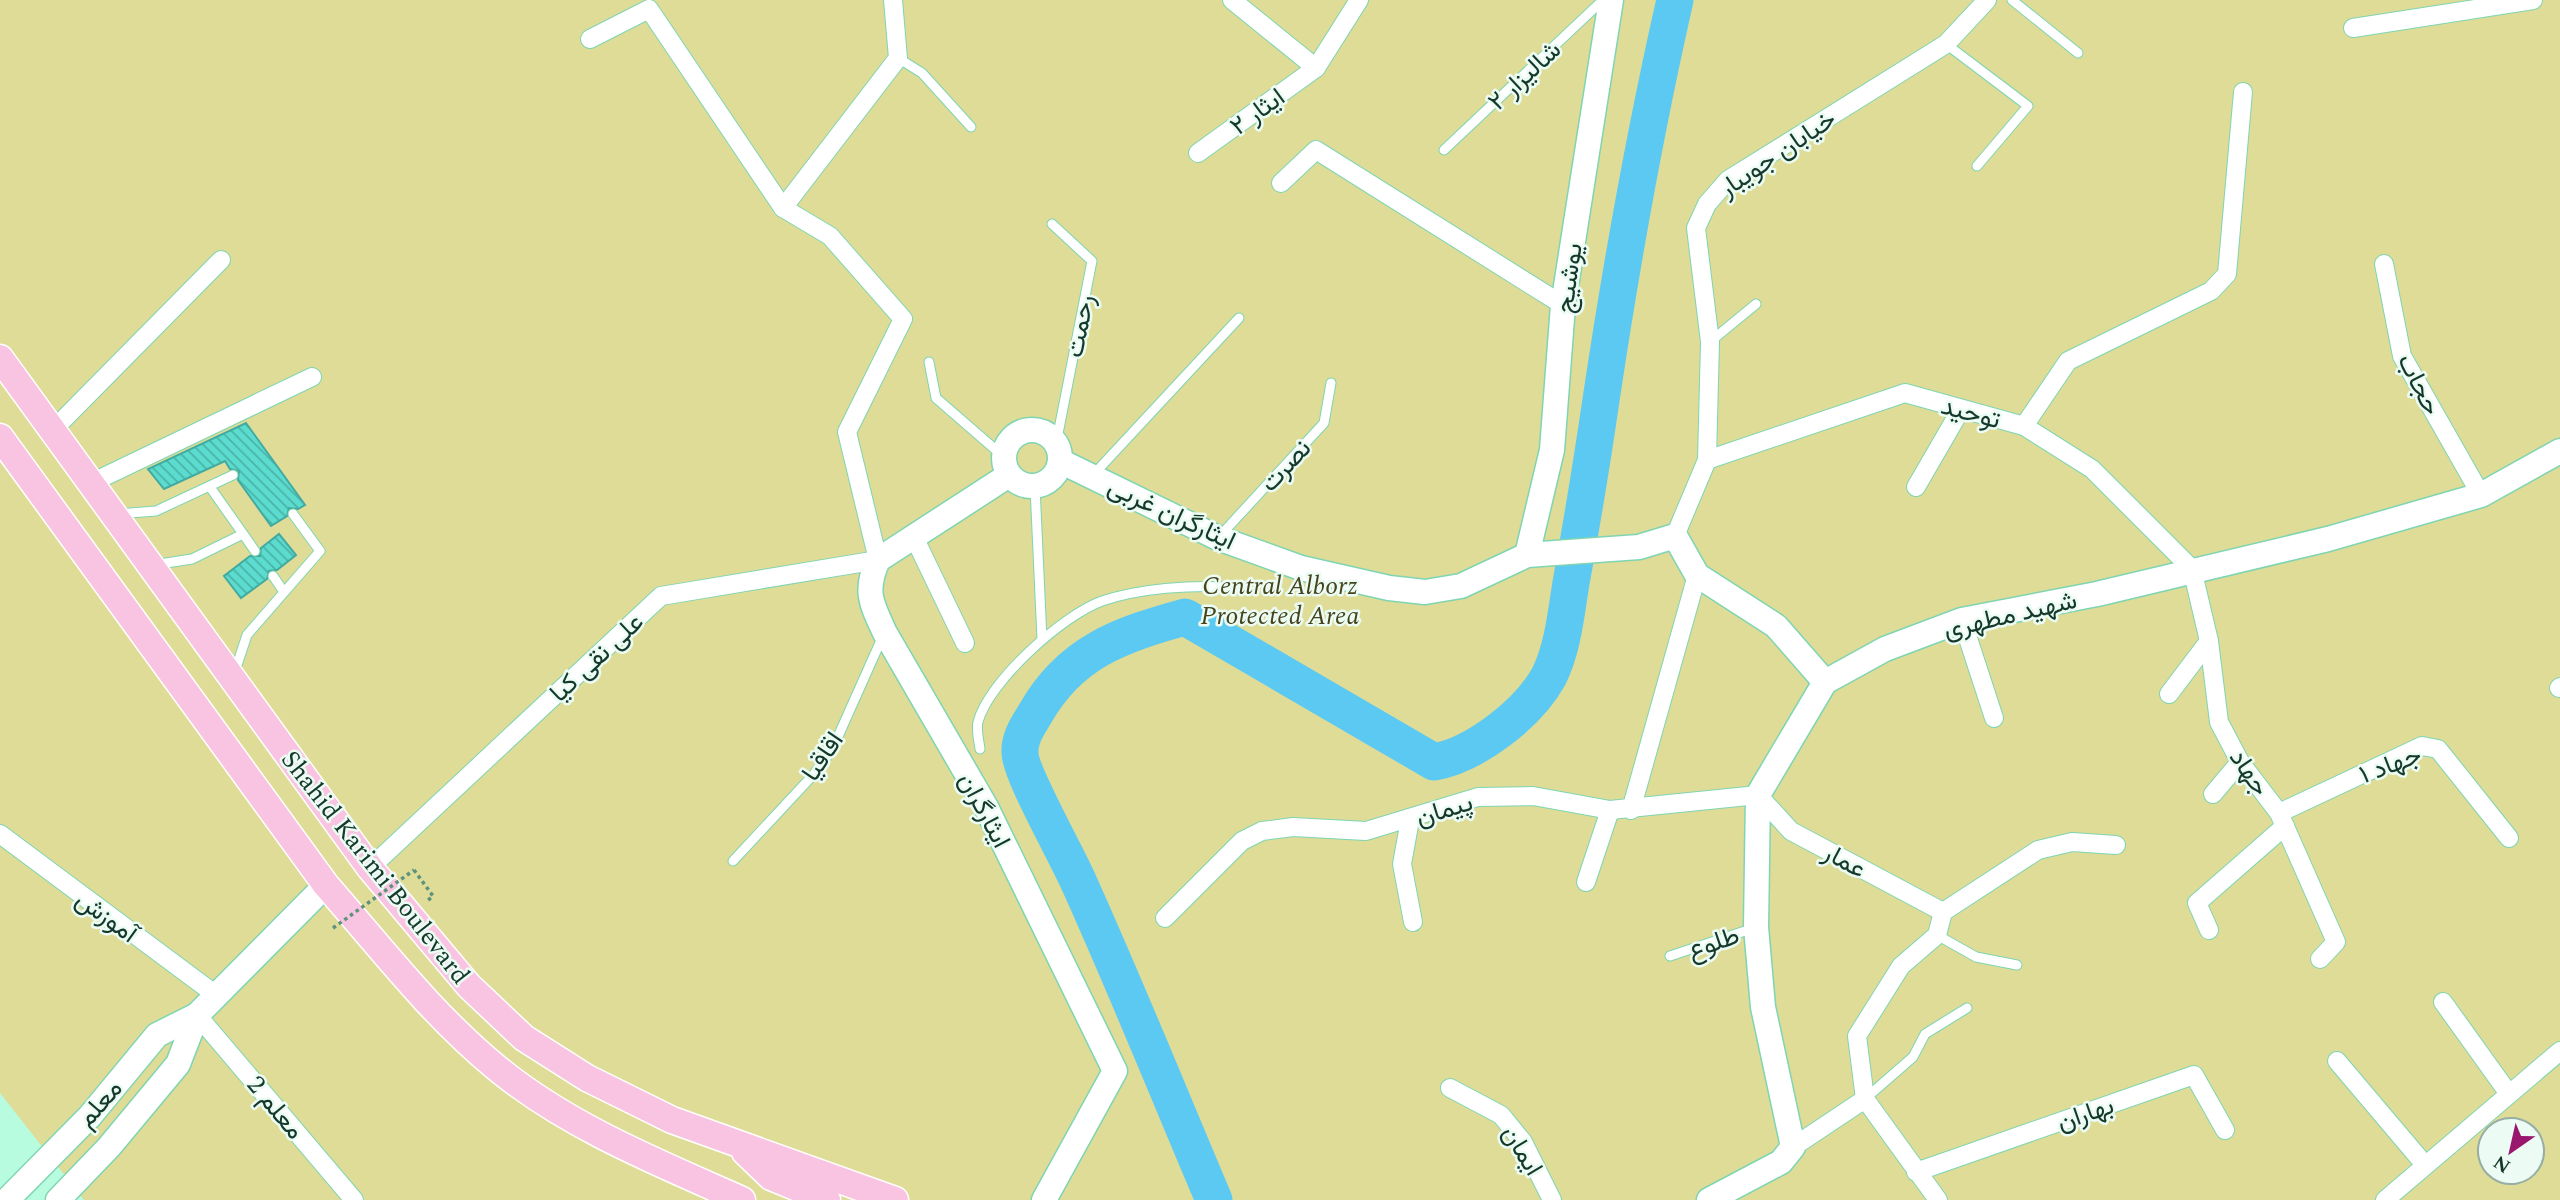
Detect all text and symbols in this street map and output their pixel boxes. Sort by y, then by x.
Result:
street label: شالیزار ۲ [1479,31,1571,121]
street label: ایثار ۲ [1222,78,1294,146]
street label: خیابان جویبار [1710,100,1844,208]
street label: یوشیج [1544,241,1594,316]
street label: رحمت [1054,291,1106,361]
street label: حجاب [2387,347,2452,422]
street label: توحید [1936,386,2005,440]
street label: نصرت [1250,430,1321,501]
street label: ایثارگران غربی [1101,467,1242,561]
park label: Central Alborz Protected Area [1201,566,1359,636]
street label: شهید مطهری [1939,580,2081,650]
street label: علی نقی کیا [540,603,653,712]
street label: اقاقیا [791,723,854,790]
street label: جهاد ۱ [2353,735,2427,795]
street label: جهاد [2219,741,2280,804]
street label: Shahid Karimi Boulevard [271,742,480,993]
street label: ایثارگران [947,765,1021,856]
street label: پیمان [1411,782,1478,838]
street label: عمار [1815,832,1873,889]
street label: آموزش [67,880,148,954]
street label: طلوع [1682,915,1745,970]
street label: معلم 2 [236,1067,314,1148]
street label: معلم [67,1070,132,1137]
street label: بهاران [2051,1086,2119,1142]
north arrow [2476,1116,2546,1186]
street label: ایمان [1491,1117,1553,1184]
text: N [2488,1147,2517,1180]

